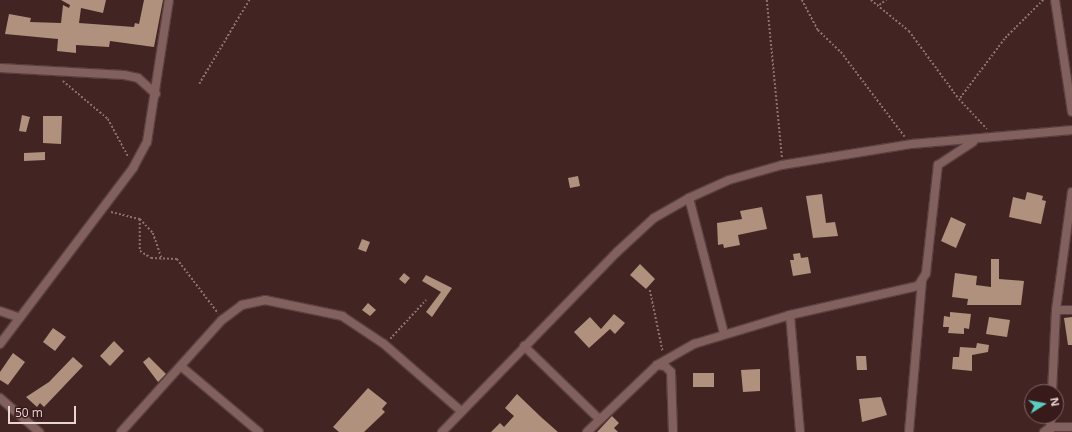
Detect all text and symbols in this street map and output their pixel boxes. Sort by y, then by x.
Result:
north arrow [1024,384,1064,424]
text: N [1047,396,1064,408]
scale bar [10,398,78,424]
text: 50 m [15,404,43,421]

